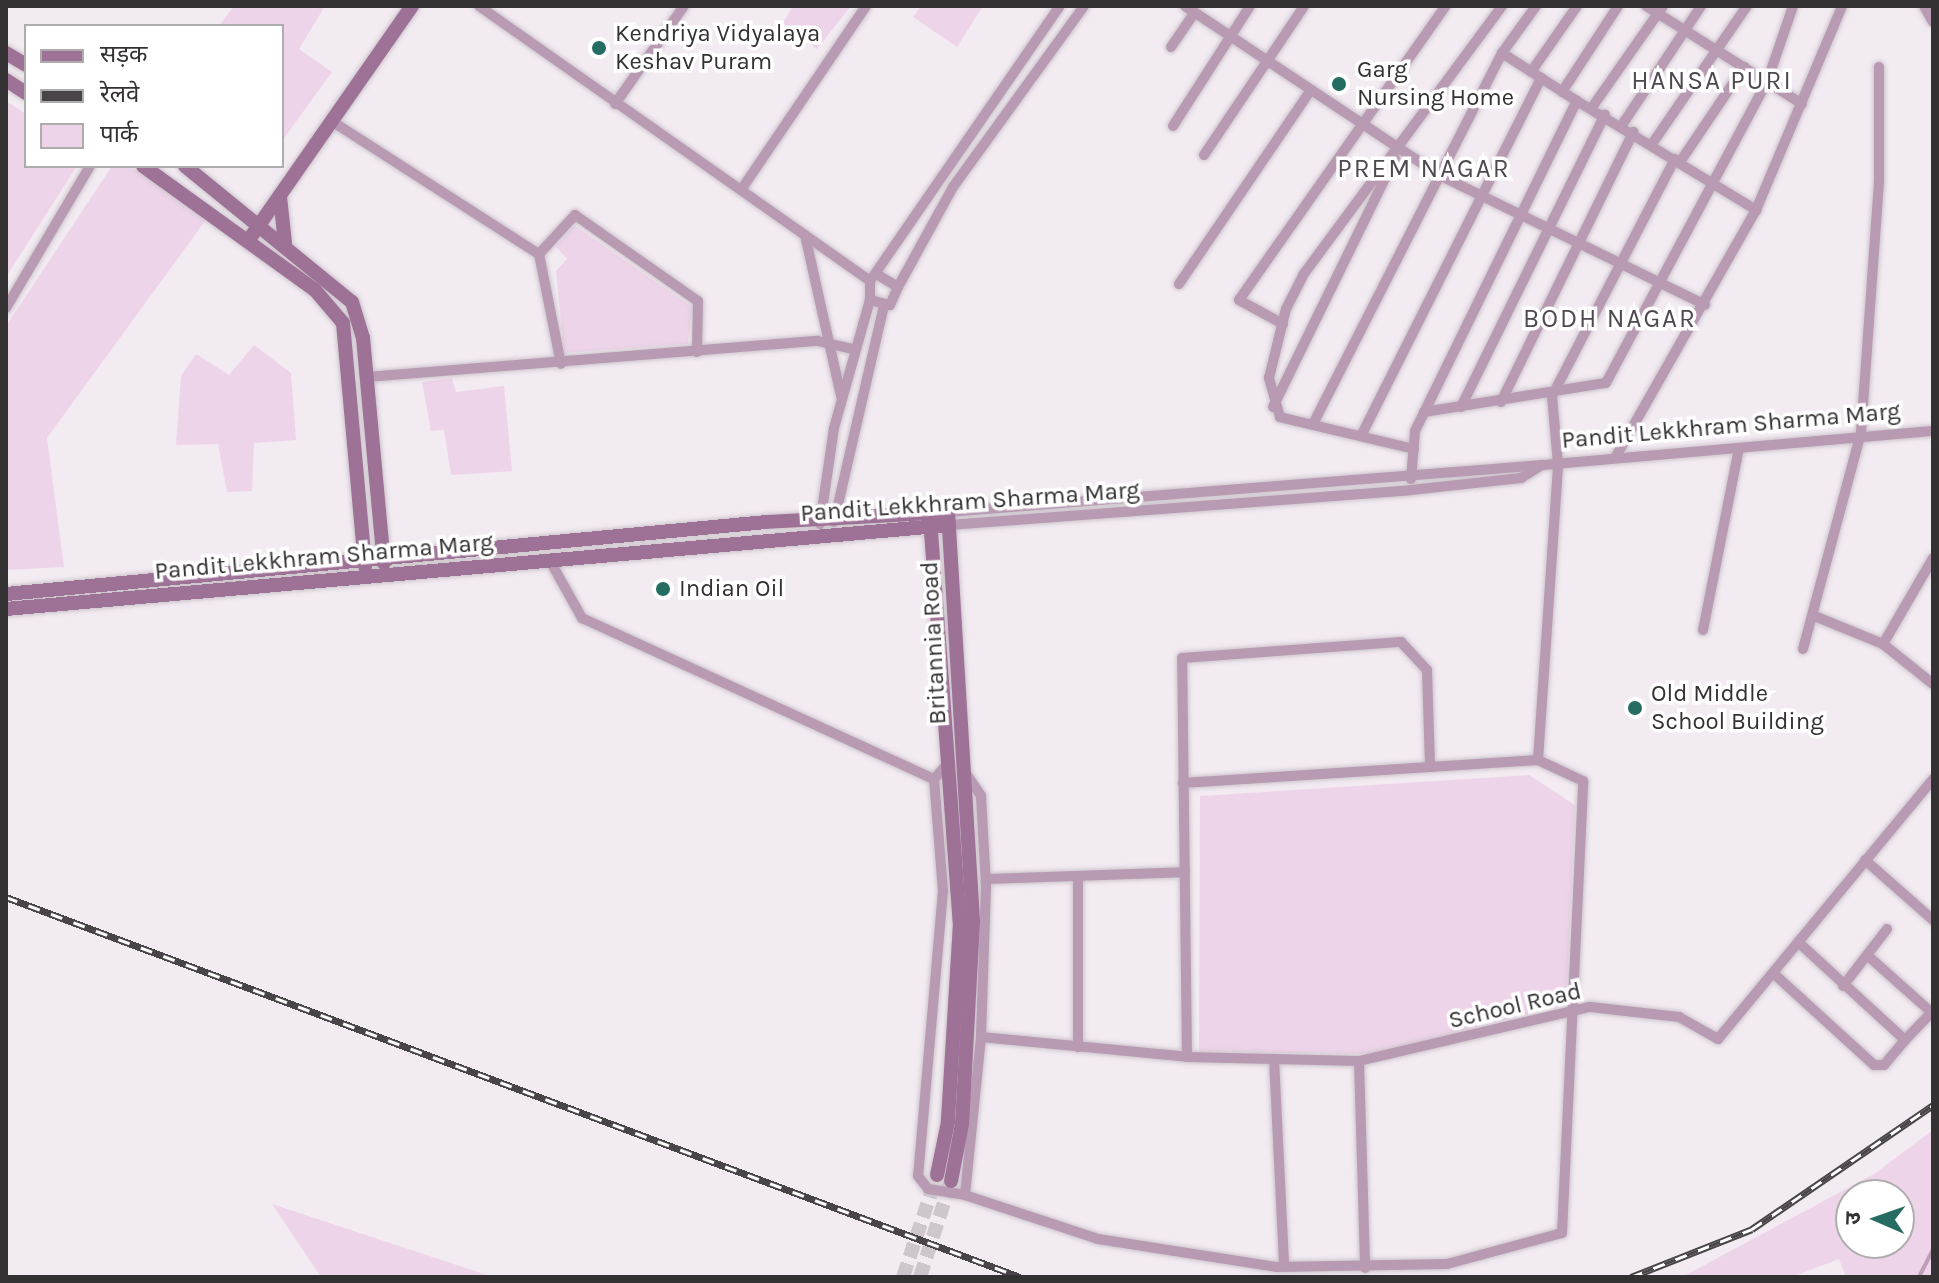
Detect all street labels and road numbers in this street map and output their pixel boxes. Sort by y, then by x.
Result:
street label: Pandit Lekkhram Sharma Marg [1560,397,1902,455]
street label: Pandit Lekkhram Sharma Marg [800,476,1140,528]
street label: Pandit Lekkhram Sharma Marg [153,528,495,586]
street label: Britannia Road [915,561,953,725]
street label: School Road [1446,977,1584,1035]

